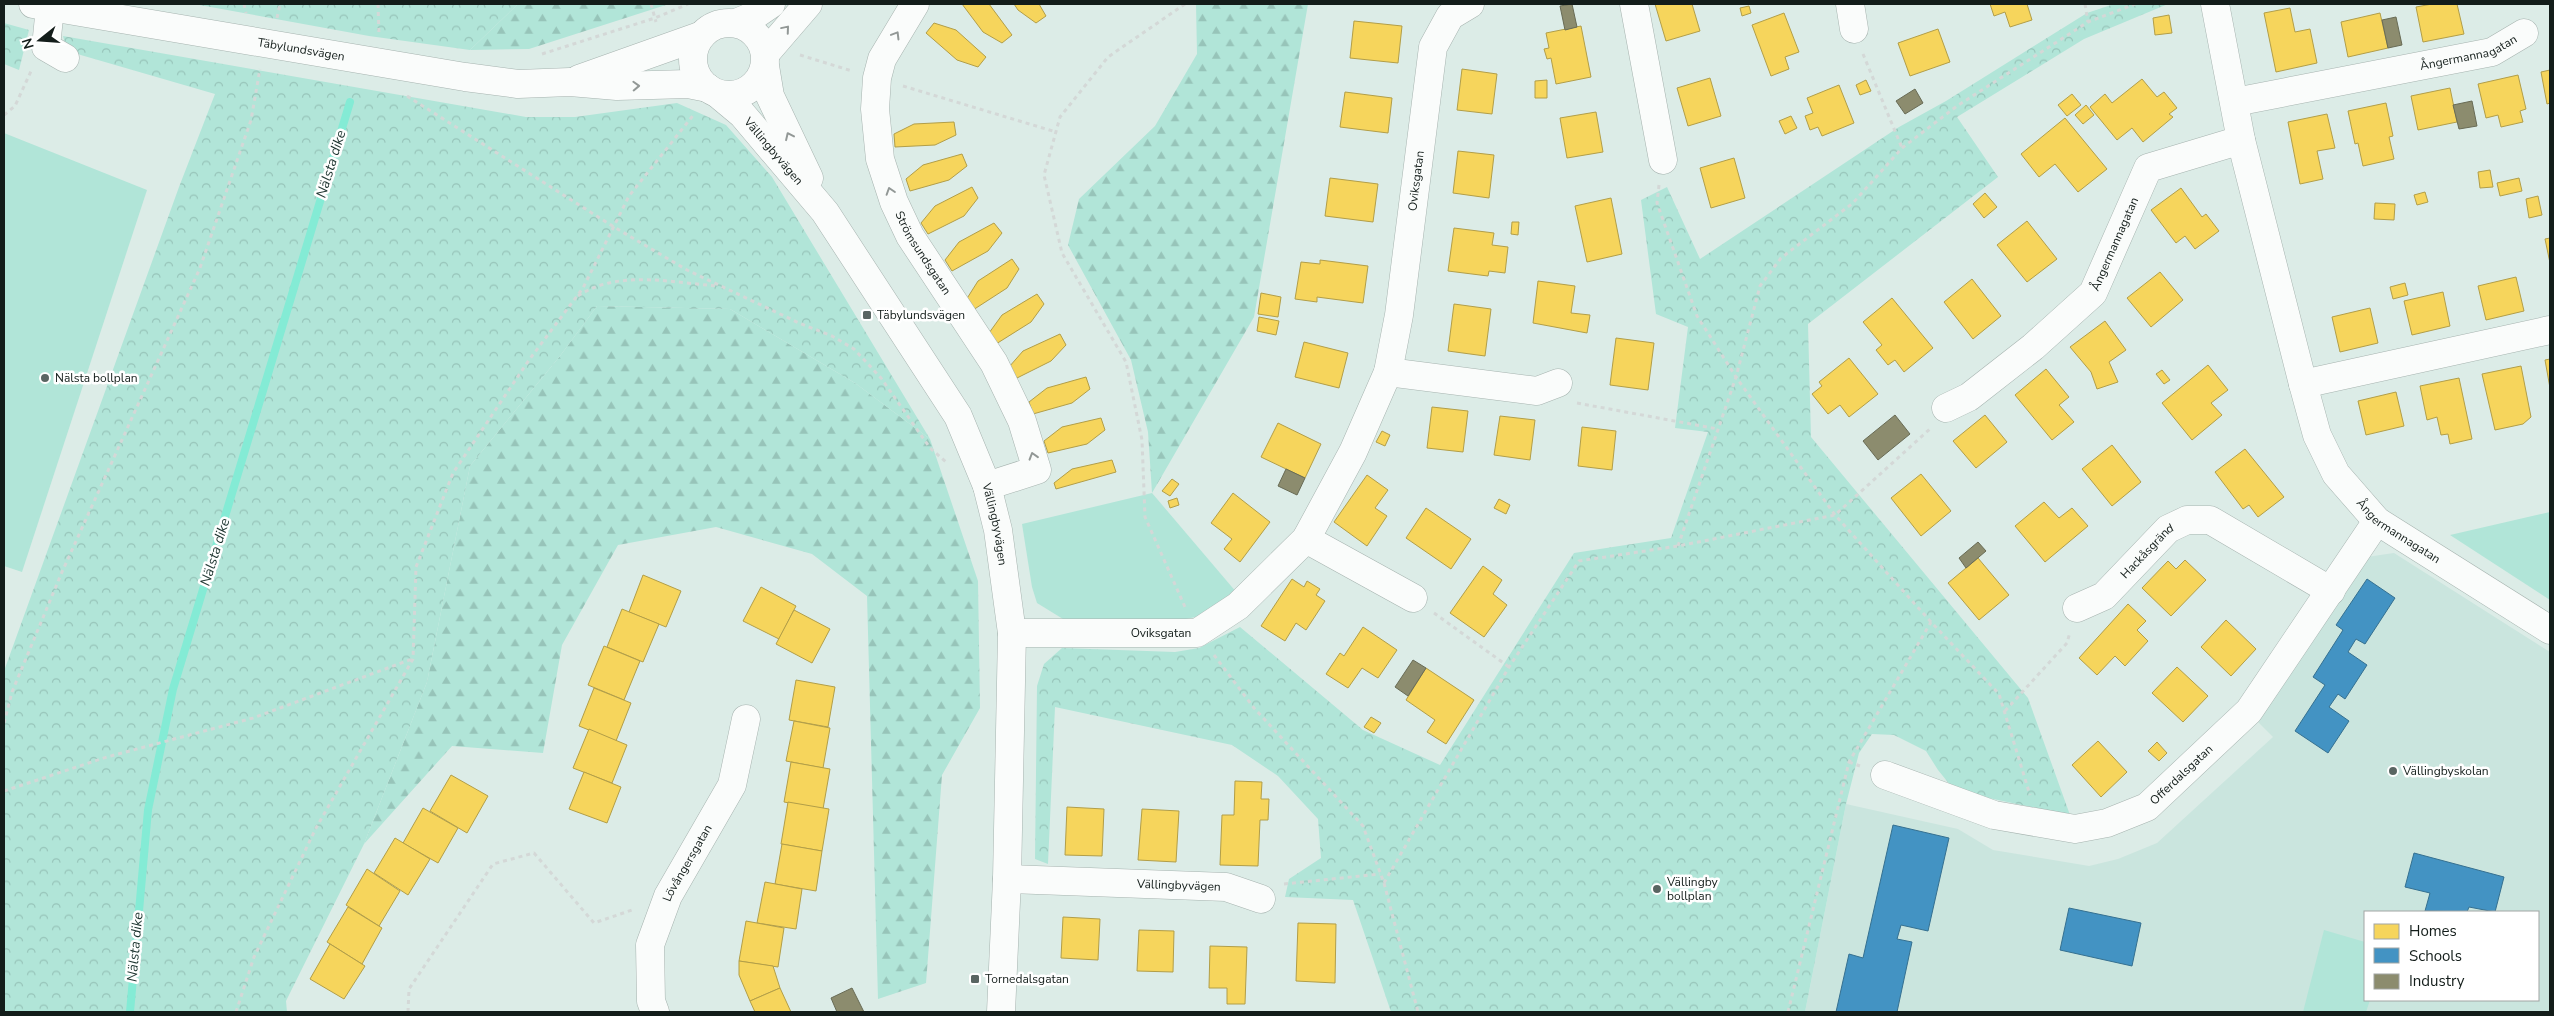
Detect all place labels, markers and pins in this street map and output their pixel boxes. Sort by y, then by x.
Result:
place label: Täbylundsvägen [877,307,965,323]
marker: Täbylundsvägen [861,309,873,321]
place label: Nälsta bollplan [55,370,138,386]
marker: Nälsta bollplan [39,372,51,384]
place label: Vällingbyskolan [2402,763,2489,779]
marker: Vällingbyskolan [2387,765,2399,777]
place label: Vällingby bollplan [1666,874,1719,904]
marker: Vällingby bollplan [1651,883,1663,895]
place label: Tornedalsgatan [985,971,1069,987]
marker: Tornedalsgatan [969,973,981,985]

